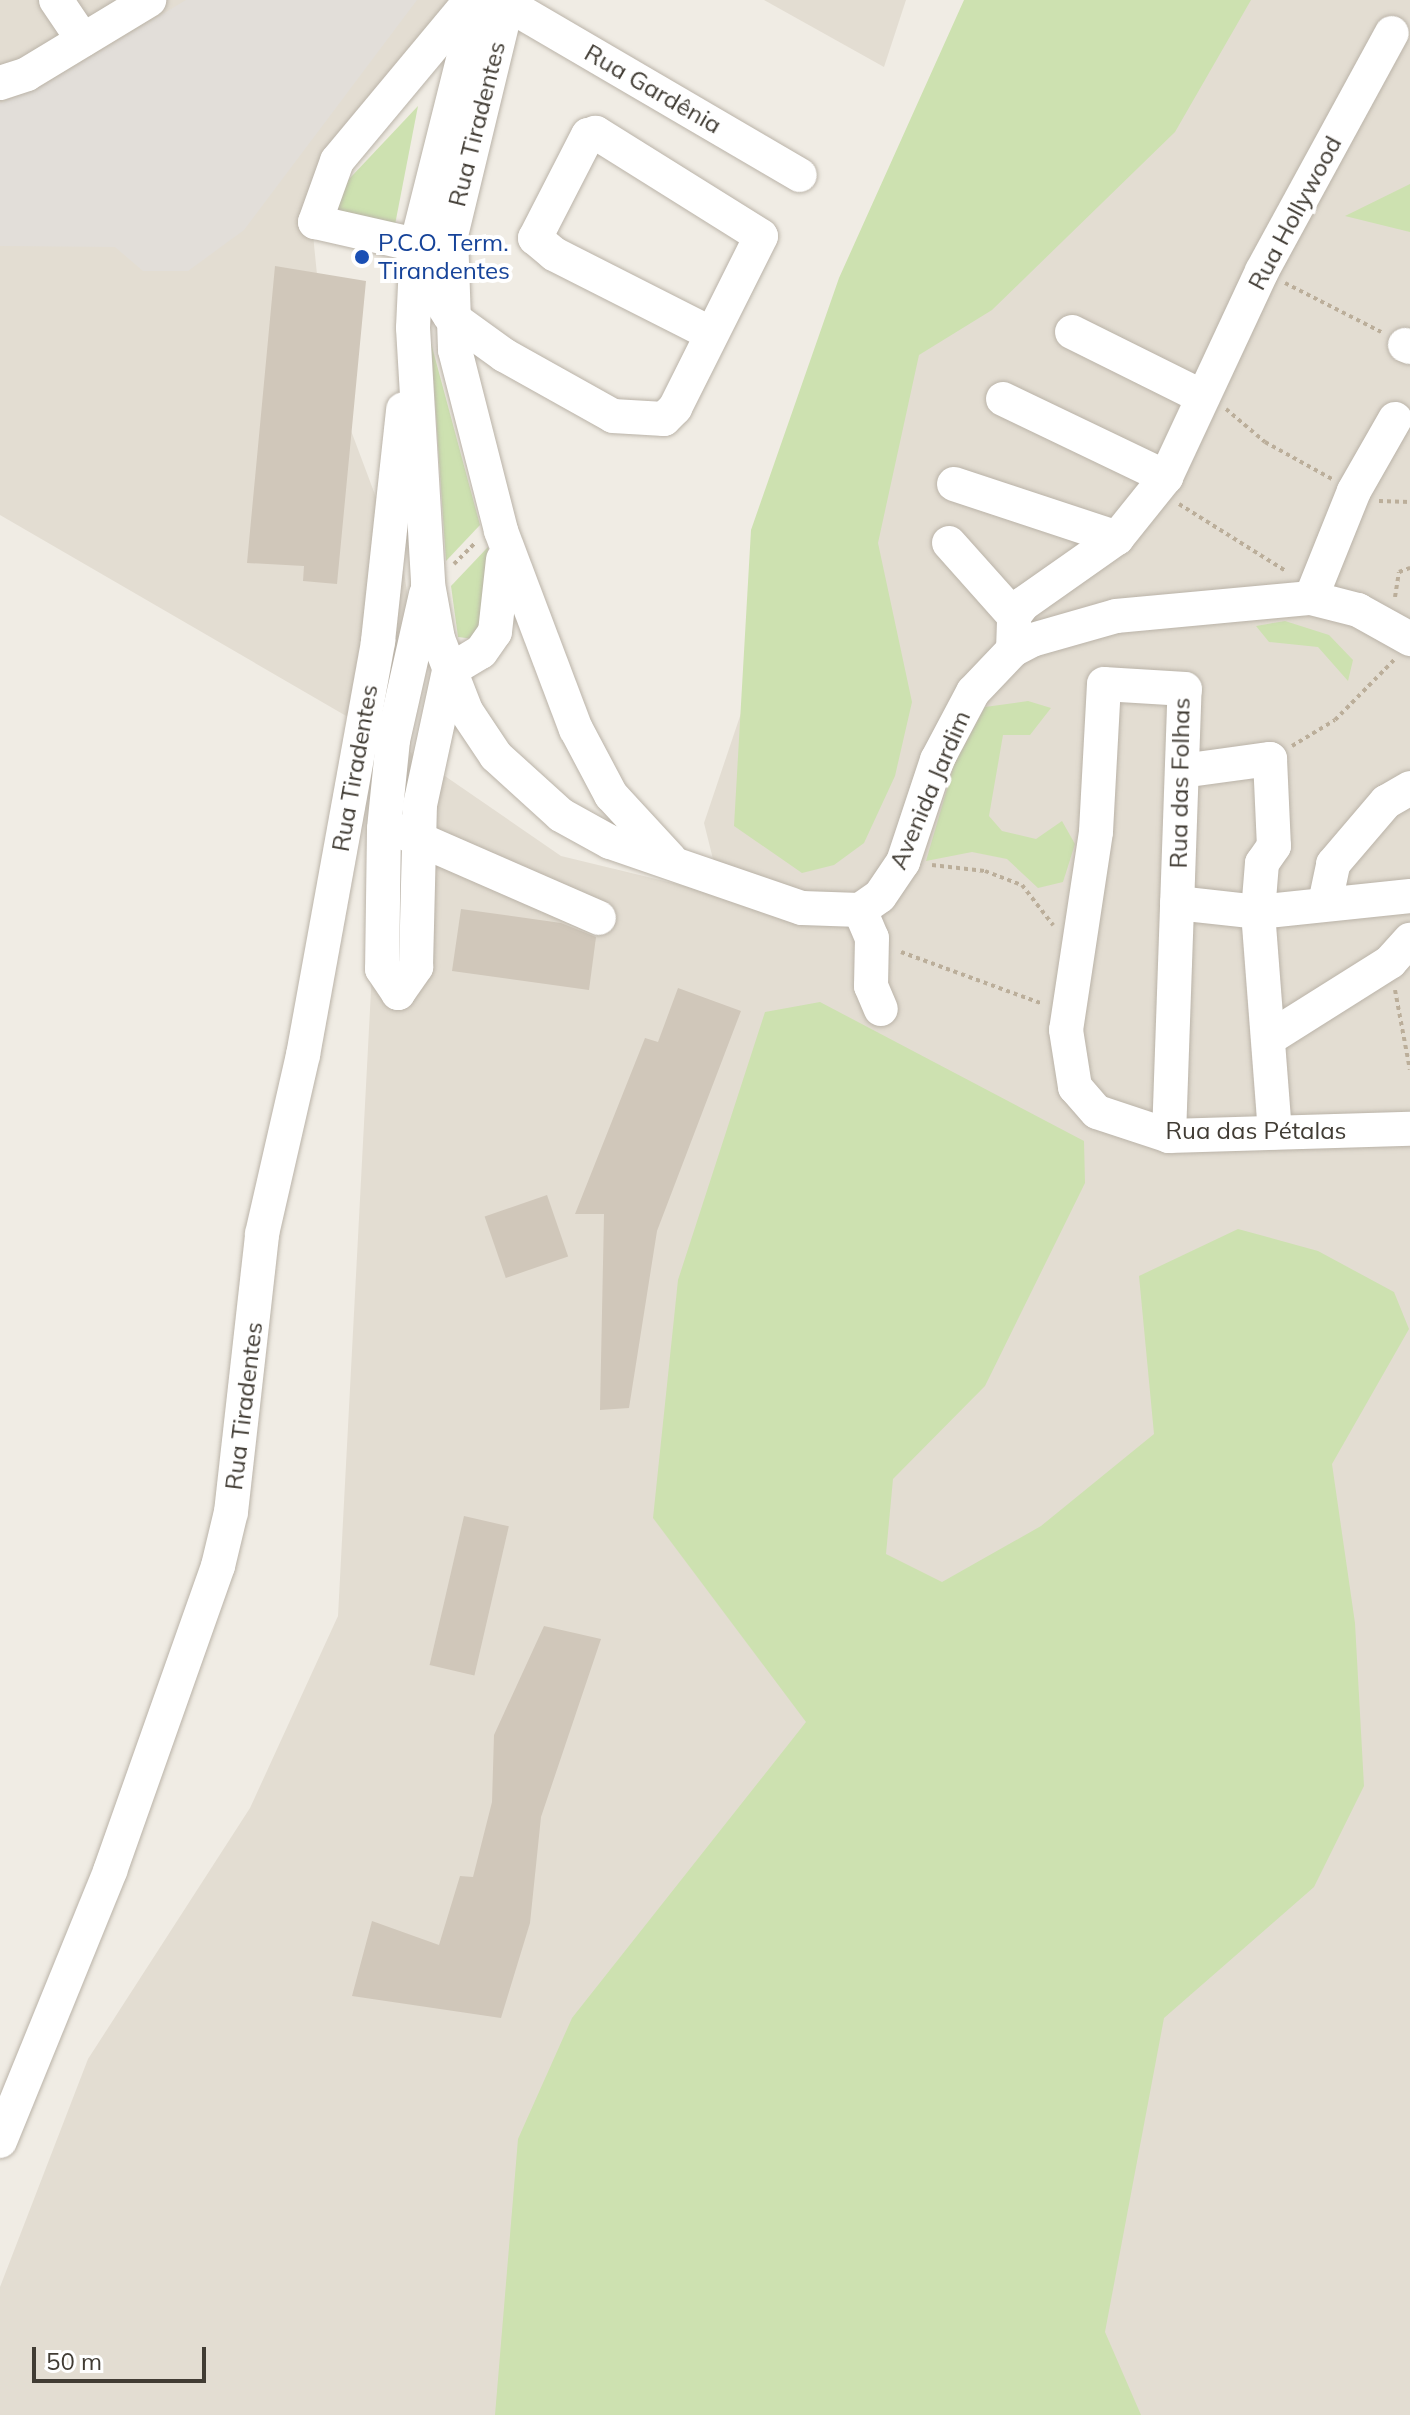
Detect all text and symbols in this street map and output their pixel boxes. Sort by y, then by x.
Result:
street label: Rua Tiradentes [443,38,511,210]
street label: Rua Gardênia [579,38,727,140]
street label: Rua Hollywood [1242,131,1348,295]
place label: P.C.O. Term. Tirandentes [378,229,510,285]
marker: P.C.O. Term. Tirandentes [353,248,371,266]
street label: Rua Tiradentes [326,682,384,854]
street label: Rua das Folhas [1164,697,1196,869]
street label: Avenida Jardim [884,706,976,874]
street label: Rua das Pétalas [1165,1117,1347,1145]
street label: Rua Tiradentes [219,1320,269,1492]
scale bar [36,2331,210,2381]
text: 50 m [46,2346,102,2376]

